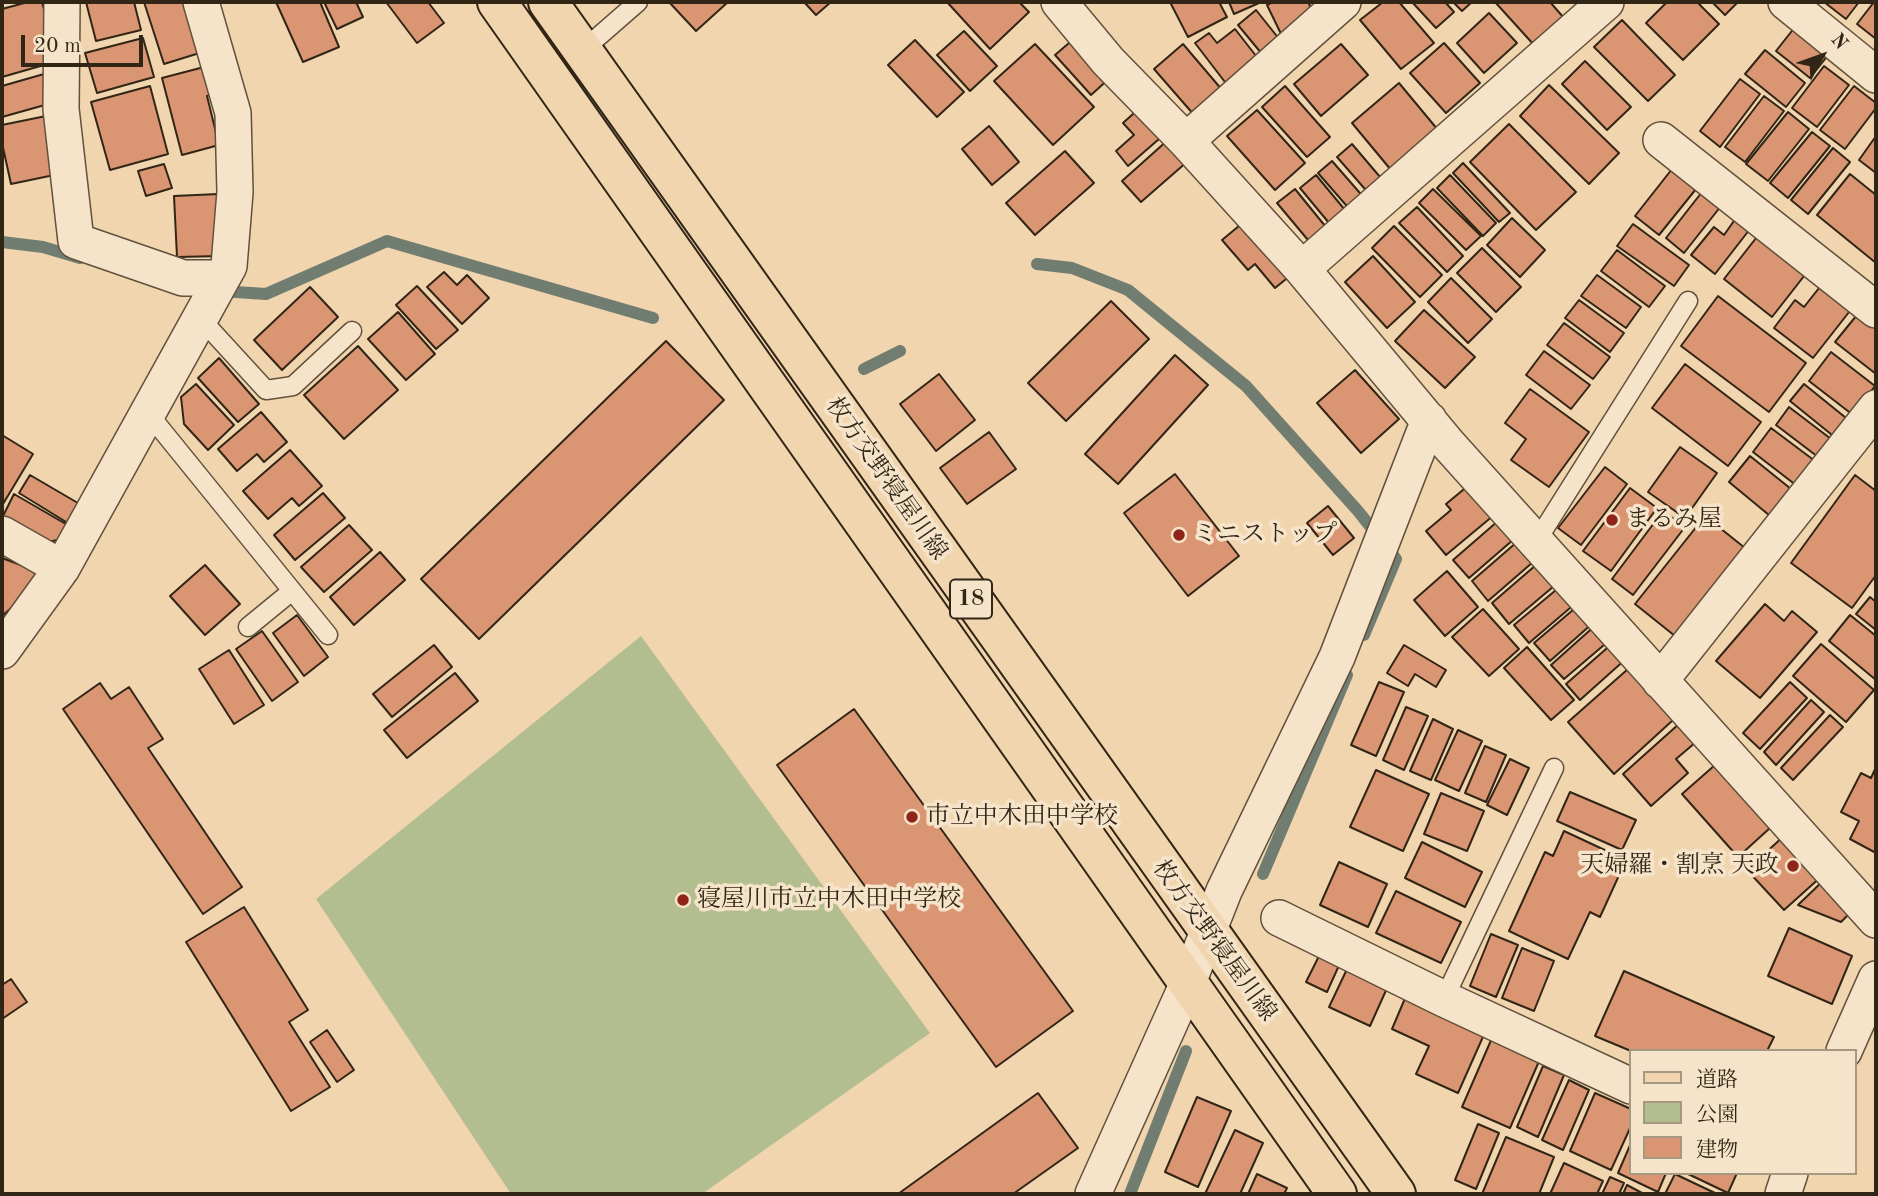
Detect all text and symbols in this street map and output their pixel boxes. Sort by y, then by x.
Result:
scale bar [24,21,147,65]
north arrow [1787,21,1857,91]
text: N [1827,31,1850,54]
text: 20 m [34,36,81,57]
street label: 枚方交野寝屋川線 [819,392,953,566]
place label: まるみ屋 [1626,506,1722,534]
marker: まるみ屋 [1604,512,1620,528]
place label: ミニストップ [1193,521,1337,549]
marker: ミニストップ [1171,527,1187,543]
road number: 18 [950,580,992,618]
place label: 市立中木田中学校 [926,803,1118,831]
marker: 市立中木田中学校 [904,809,920,825]
place label: 天婦羅・割烹 天政 [1580,852,1779,880]
street label: 枚方交野寝屋川線 [1146,855,1282,1027]
marker: 天婦羅・割烹 天政 [1785,858,1801,874]
place label: 寝屋川市立中木田中学校 [697,886,961,914]
marker: 寝屋川市立中木田中学校 [675,892,691,908]
legend [1630,1049,1857,1175]
text: 道路 [1696,1070,1738,1091]
text: 公園 [1696,1105,1738,1126]
text: 建物 [1696,1140,1738,1161]

